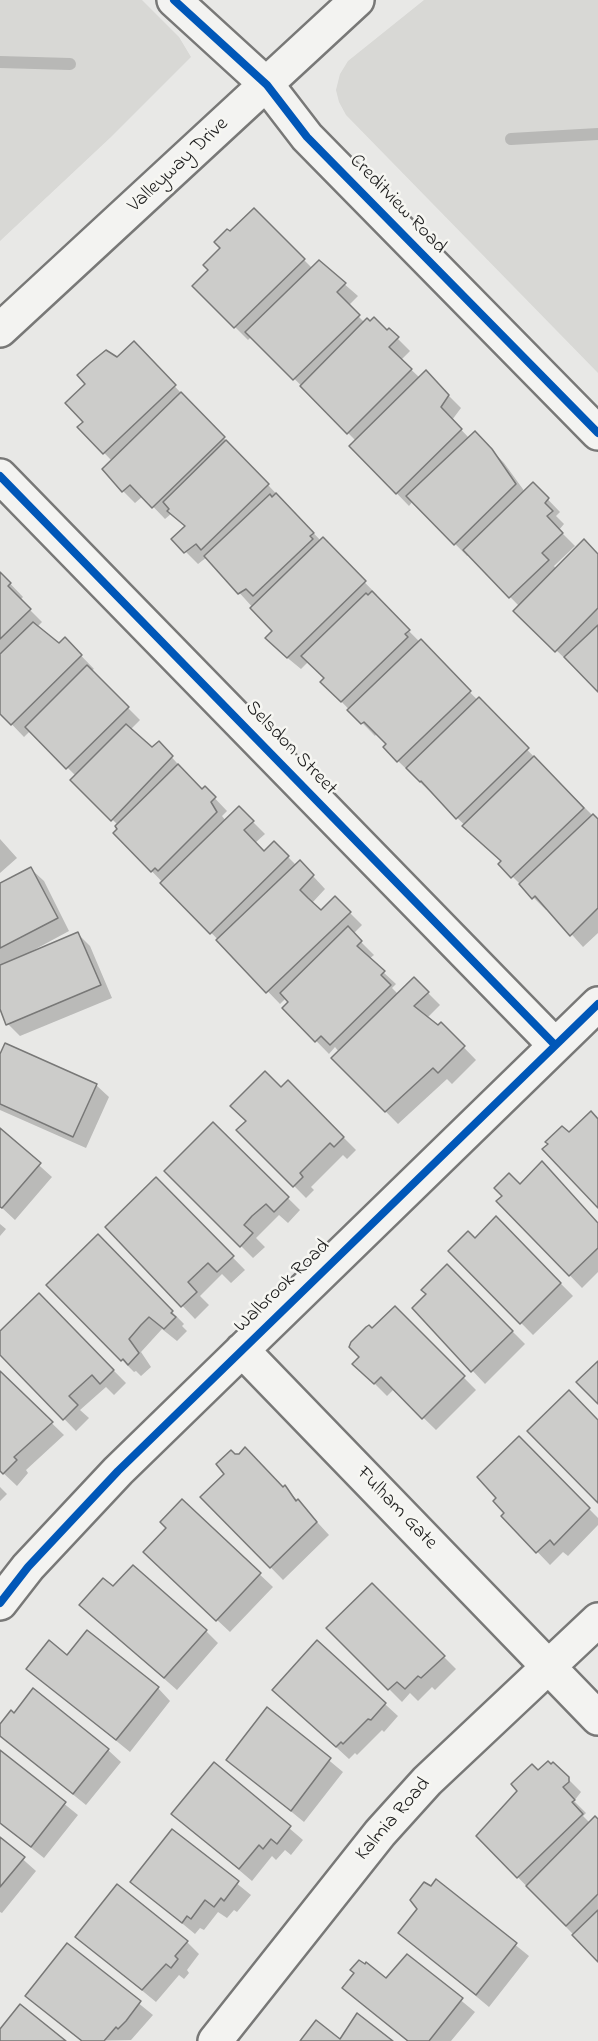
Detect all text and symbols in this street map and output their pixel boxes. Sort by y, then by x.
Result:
street label: Valleyway Drive [124,113,234,219]
street label: Creditview Road [343,150,451,260]
street label: Selsdon Street [239,697,341,801]
street label: Walbrook Road [230,1235,336,1339]
street label: Fulham Gate [351,1462,441,1556]
street label: Kalmia Road [351,1774,437,1866]

